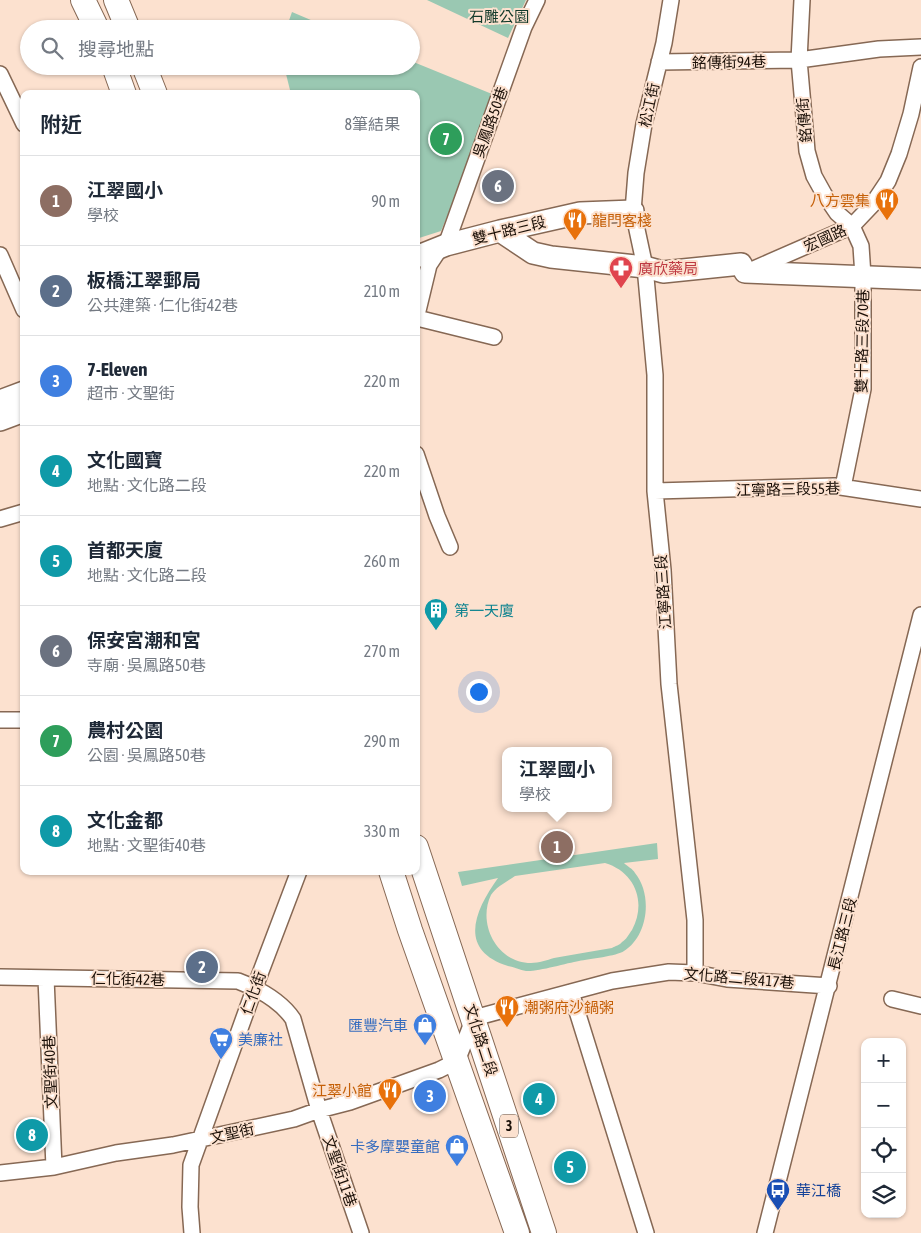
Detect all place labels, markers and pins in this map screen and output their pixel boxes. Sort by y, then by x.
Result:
pin: 7 [430,120,462,158]
pin: 6 [482,167,514,205]
restaurant icon: 八方雲集 [874,187,900,221]
place label: 八方雲集 [810,192,870,209]
restaurant icon: 龍門客棧 [562,207,588,241]
place label: 龍門客棧 [592,212,652,229]
pharmacy icon: 廣欣藥局 [608,255,634,289]
place label: 廣欣藥局 [638,260,698,277]
building icon: 第一天廈 [423,597,449,631]
place label: 第一天廈 [454,602,514,619]
pin: 1 [541,828,573,866]
pin: 2 [186,948,218,986]
restaurant icon: 潮粥府沙鍋粥 [494,994,520,1028]
place label: 潮粥府沙鍋粥 [524,999,614,1016]
shop icon: 匯豐汽車 [412,1012,438,1046]
place label: 匯豐汽車 [348,1017,408,1034]
supermarket icon: 美廉社 [208,1026,234,1060]
place label: 美廉社 [238,1031,283,1048]
restaurant icon: 江翠小館 [377,1077,403,1111]
pin: 3 [414,1077,446,1115]
pin: 4 [523,1080,555,1118]
place label: 江翠小館 [312,1082,372,1099]
pin: 8 [16,1116,48,1154]
shop icon: 卡多摩嬰童館 [444,1133,470,1167]
place label: 卡多摩嬰童館 [350,1138,440,1155]
pin: 5 [554,1148,586,1186]
bus stop icon: 華江橋 [765,1177,791,1211]
place label: 華江橋 [796,1182,841,1199]

